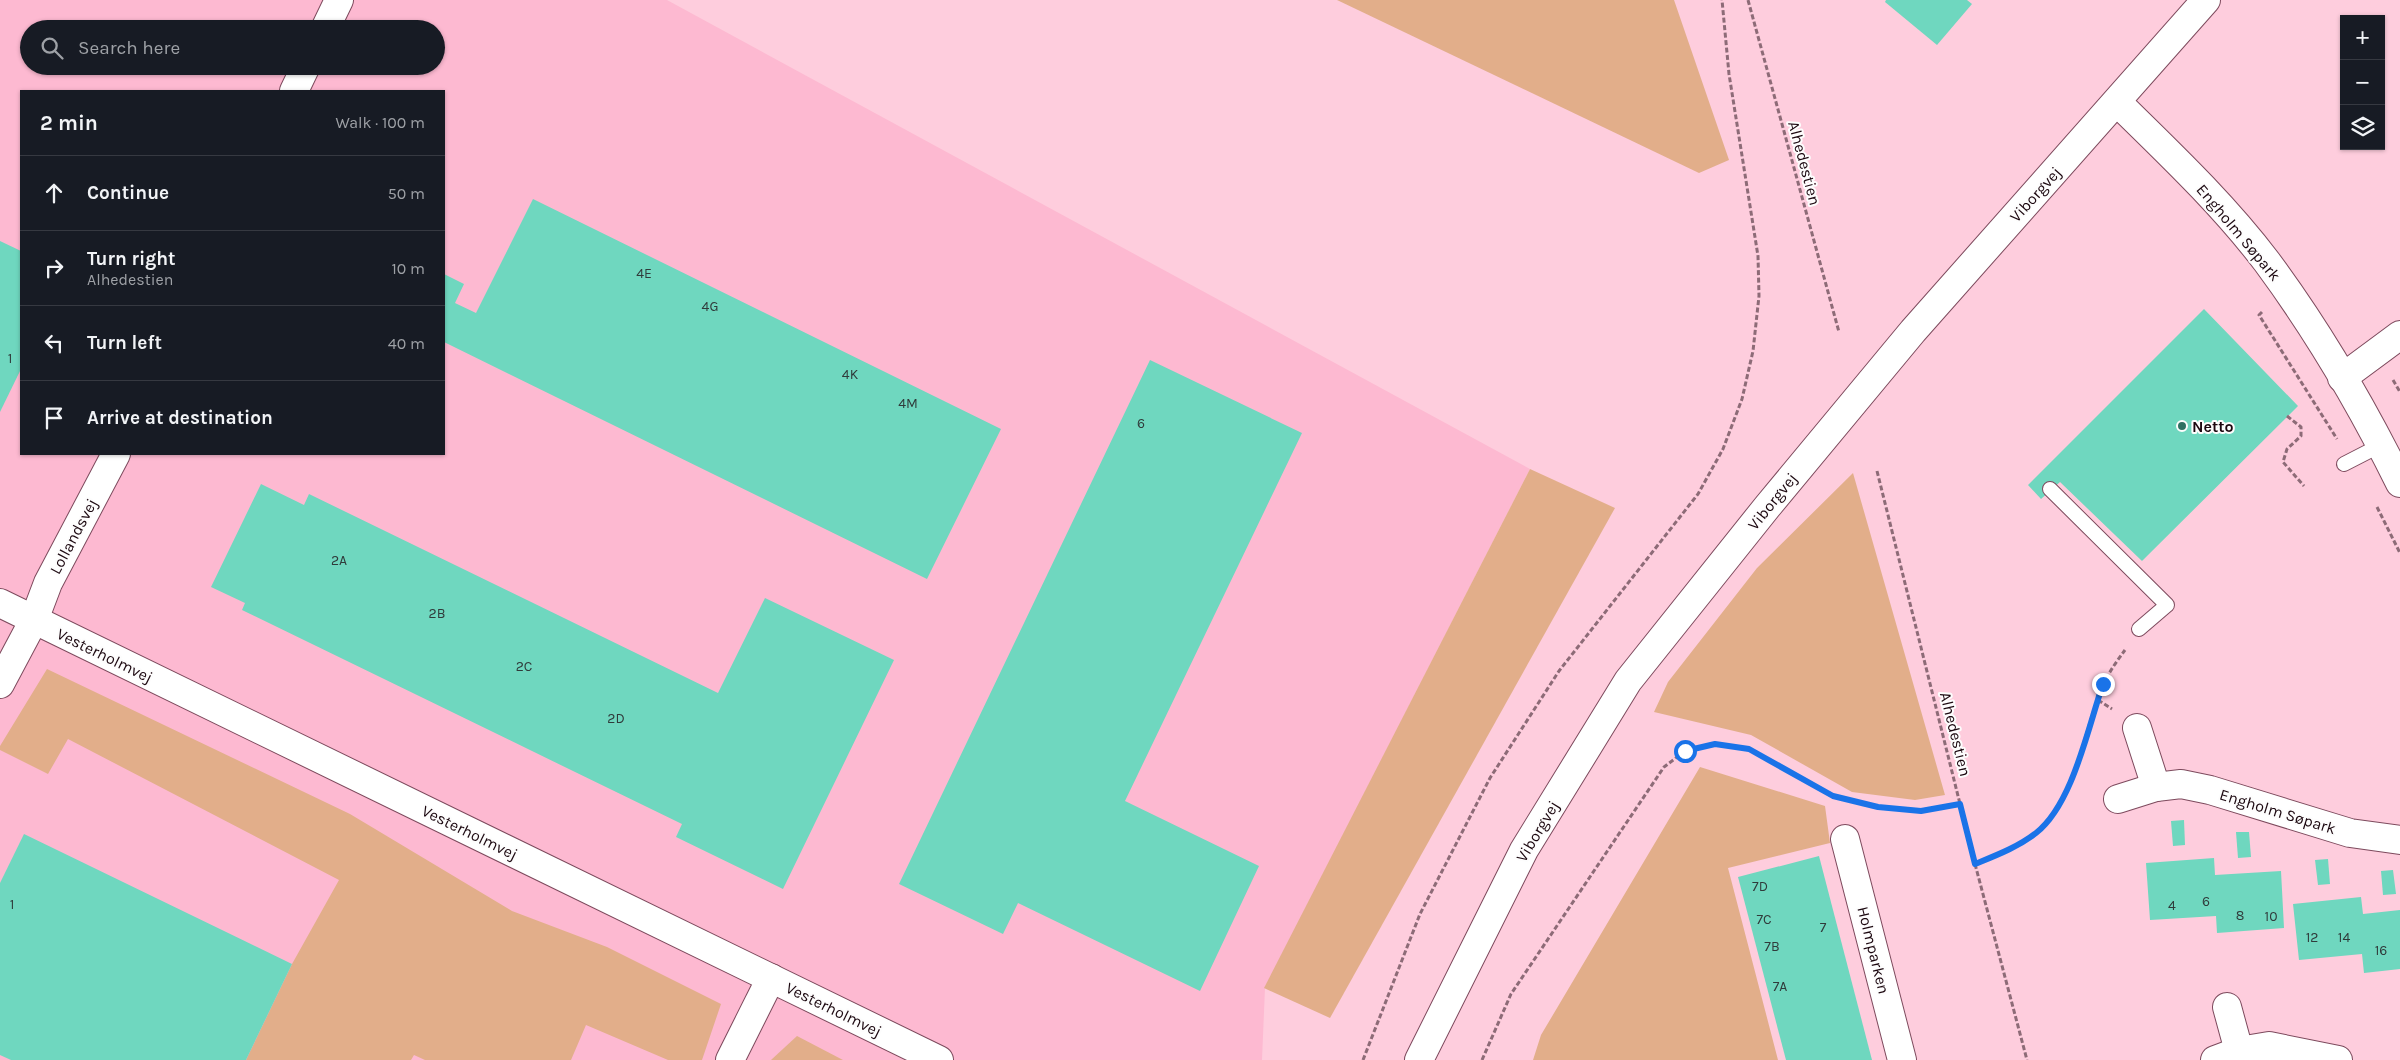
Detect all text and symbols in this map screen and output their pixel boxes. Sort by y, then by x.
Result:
map controls [2340,15,2385,150]
button: + [2340,15,2385,60]
search box [20,20,445,75]
icon: search [38,34,66,62]
text: Search here [78,37,180,59]
button: − [2340,60,2385,105]
button: layers [2340,105,2385,150]
text: 2 min [40,111,98,135]
text: Walk · 100 m [335,113,425,132]
street label: Alhedestien [1784,119,1825,207]
street label: Viborgvej [2006,163,2065,226]
icon: ahead [40,179,68,207]
street label: Engholm Søpark [2193,180,2285,285]
text: Continue [87,182,169,204]
text: 50 m [388,184,425,203]
text: Turn right [87,248,176,270]
icon: right [40,254,68,282]
text: 10 m [391,259,425,278]
house number: 4E [636,265,652,282]
text: Alhedestien [87,270,173,289]
house number: 4G [702,298,718,315]
icon: left [40,329,68,357]
text: Turn left [87,332,162,354]
text: 40 m [388,334,425,353]
house number: 1 [8,350,12,367]
house number: 4K [842,366,859,383]
house number: 4M [898,395,918,412]
icon: arrive [40,404,68,432]
text: Arrive at destination [87,407,273,429]
house number: 6 [1137,415,1145,432]
place label: Netto [2192,417,2234,436]
marker: Netto [2176,420,2188,432]
street label: Viborgvej [1744,469,1801,534]
street label: Lollandsvej [46,495,101,577]
house number: 2A [331,552,347,569]
house number: 2B [429,605,445,622]
street label: Vesterholmvej [54,624,156,687]
house number: 2C [516,658,532,675]
route end [2092,673,2115,696]
street label: Alhedestien [1936,690,1975,778]
house number: 2D [607,710,625,727]
route start [1674,740,1697,763]
street label: Engholm Søpark [2217,785,2338,838]
street label: Viborgvej [1512,797,1563,865]
street label: Vesterholmvej [419,801,521,864]
house number: 7D [1752,878,1768,895]
house number: 6 [2202,893,2210,910]
house number: 1 [10,896,14,913]
house number: 4 [2168,897,2176,914]
street label: Holmparken [1853,904,1894,996]
house number: 8 [2236,907,2244,924]
house number: 10 [2265,908,2277,925]
house number: 7C [1756,911,1772,928]
house number: 7 [1820,919,1827,936]
house number: 12 [2306,929,2318,946]
house number: 14 [2338,929,2350,946]
house number: 7B [1764,938,1780,955]
house number: 16 [2375,942,2387,959]
street label: Vesterholmvej [783,978,885,1041]
house number: 7A [1773,978,1787,995]

